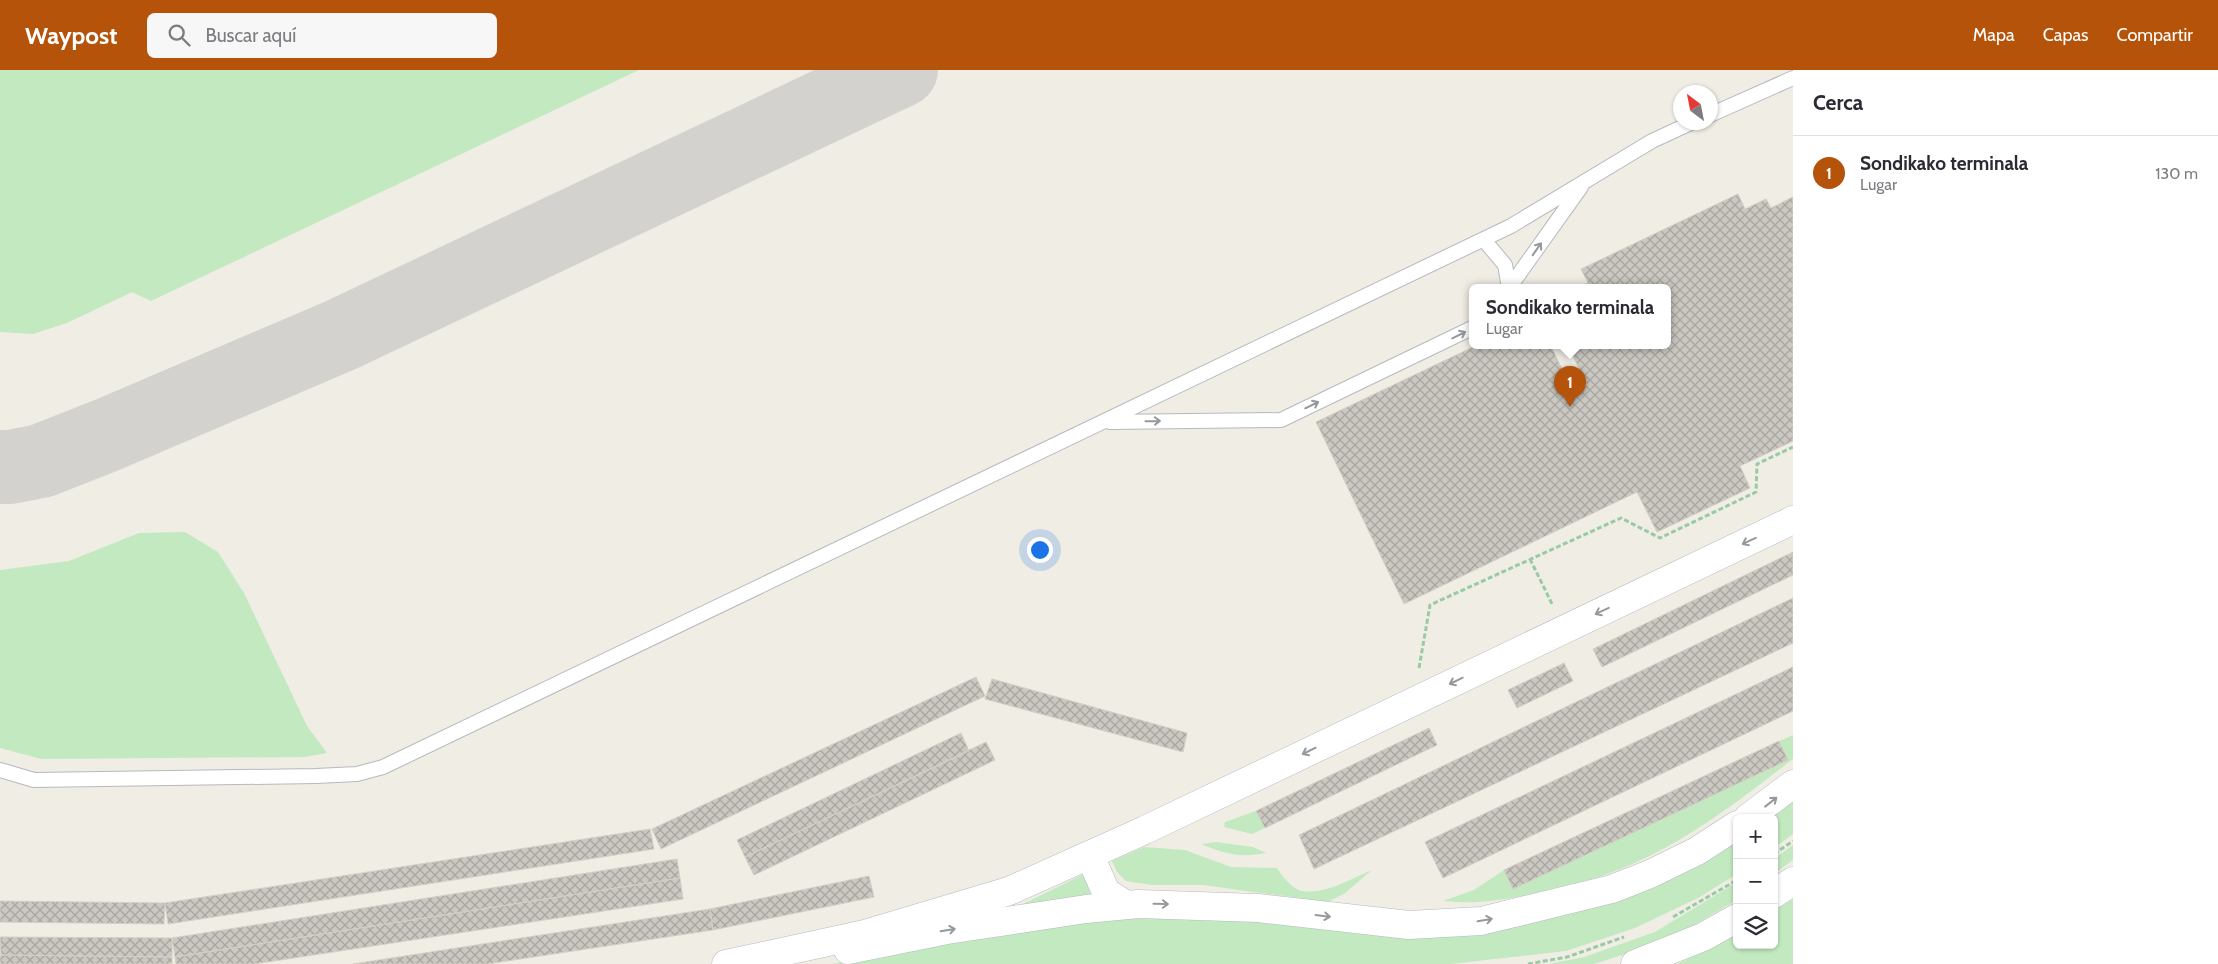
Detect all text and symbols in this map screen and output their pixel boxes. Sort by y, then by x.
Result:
search box [147,13,497,58]
text: Waypost [25,21,117,50]
icon: search [165,21,193,49]
text: Buscar aquí [205,24,296,47]
text: Mapa [1973,24,2015,46]
text: Capas [2043,24,2089,46]
text: Compartir [2117,24,2193,46]
north arrow [1673,85,1718,130]
text: Cerca [1813,90,1863,115]
text: Sondikako terminala [1860,152,2028,175]
text: 1 [1826,164,1832,183]
text: 130 m [2155,164,2198,183]
text: Lugar [1860,175,1897,194]
one-way arrow [1532,242,1542,256]
popup [1469,284,1671,349]
text: Sondikako terminala [1486,296,1654,319]
text: Lugar [1486,319,1523,338]
one-way arrow [1451,330,1466,339]
pin: 1 [1554,366,1586,407]
one-way arrow [1304,400,1319,409]
one-way arrow [1144,416,1161,426]
your location [1027,537,1053,563]
one-way arrow [1742,537,1757,547]
one-way arrow [1595,607,1610,616]
one-way arrow [1448,676,1463,686]
one-way arrow [1302,747,1317,757]
one-way arrow [1764,796,1777,807]
map controls [1733,814,1778,949]
button: + [1733,814,1778,859]
button: − [1733,859,1778,904]
one-way arrow [1152,899,1169,909]
button: layers [1733,904,1778,949]
one-way arrow [1315,911,1331,921]
one-way arrow [1476,915,1492,925]
one-way arrow [939,925,955,935]

